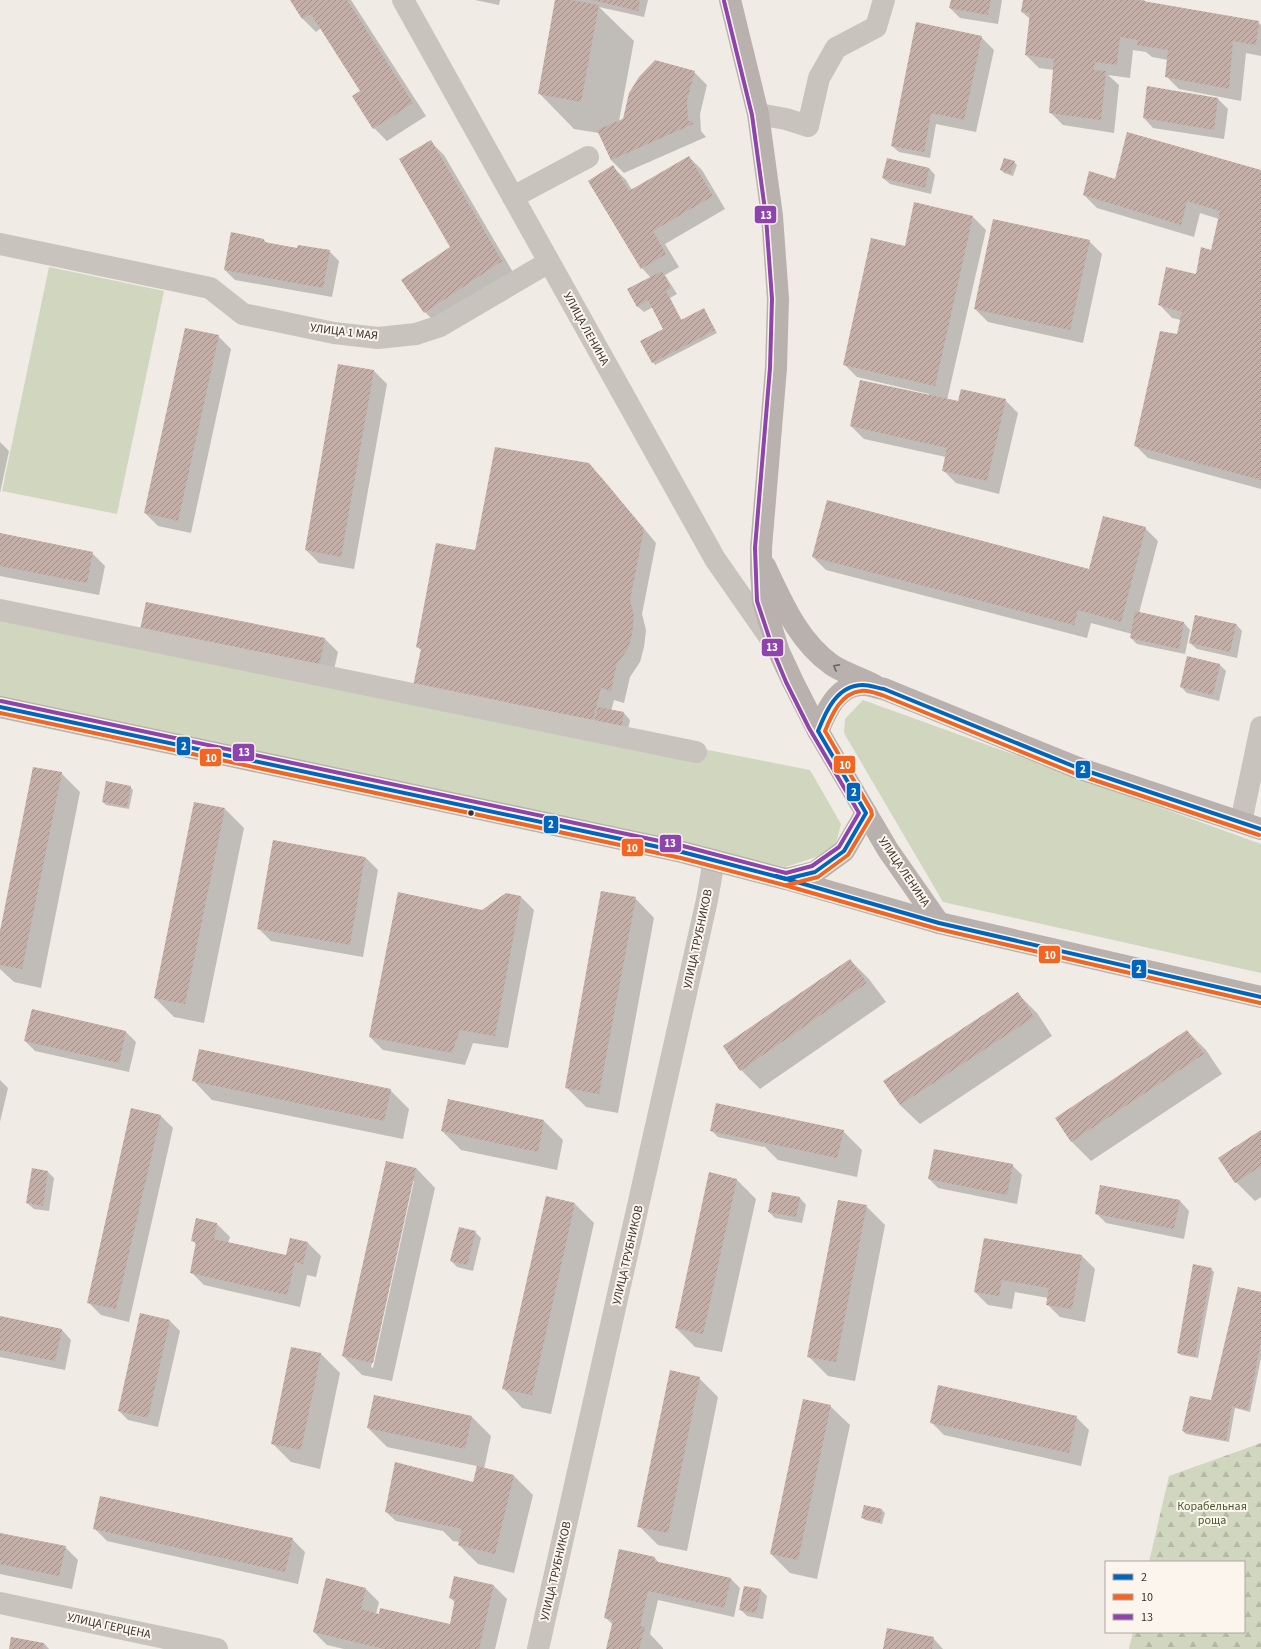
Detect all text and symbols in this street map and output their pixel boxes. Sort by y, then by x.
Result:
line badge: 13 [754,205,777,224]
text: 13 [760,208,772,223]
street label: УЛИЦА ЛЕНИНА [559,289,613,369]
street label: УЛИЦА 1 МАЯ [309,319,379,345]
line badge: 13 [761,638,784,657]
text: 13 [766,640,778,655]
one-way arrow [833,664,840,671]
line badge: 2 [176,736,191,756]
text: 2 [181,739,187,754]
line badge: 13 [232,743,255,762]
text: 13 [238,745,250,760]
line badge: 10 [199,748,222,767]
text: 10 [205,751,217,766]
line badge: 10 [833,755,856,774]
text: 10 [839,758,851,773]
line badge: 2 [1075,760,1091,779]
text: 2 [1080,762,1086,777]
line badge: 2 [846,782,861,802]
text: 2 [851,785,857,800]
unlabelled marker [466,808,476,818]
line badge: 2 [543,815,559,834]
text: 2 [548,817,554,832]
street label: УЛИЦА ЛЕНИНА [874,833,934,911]
line badge: 13 [659,834,682,853]
text: 13 [664,836,676,851]
line badge: 10 [621,838,644,857]
text: 10 [626,841,638,856]
street label: УЛИЦА ТРУБНИКОВ [679,888,717,990]
line badge: 10 [1038,945,1061,964]
text: 10 [1044,948,1056,963]
line badge: 2 [1131,959,1147,979]
text: 2 [1136,962,1142,977]
street label: УЛИЦА ТРУБНИКОВ [608,1204,648,1306]
park label: Корабельная роща [1177,1498,1247,1529]
street label: УЛИЦА ТРУБНИКОВ [536,1520,576,1622]
legend [1105,1561,1245,1633]
text: 2 [1141,1569,1147,1586]
text: 10 [1141,1589,1153,1606]
street label: УЛИЦА ГЕРЦЕНА [66,1609,153,1643]
text: 13 [1141,1609,1153,1626]

